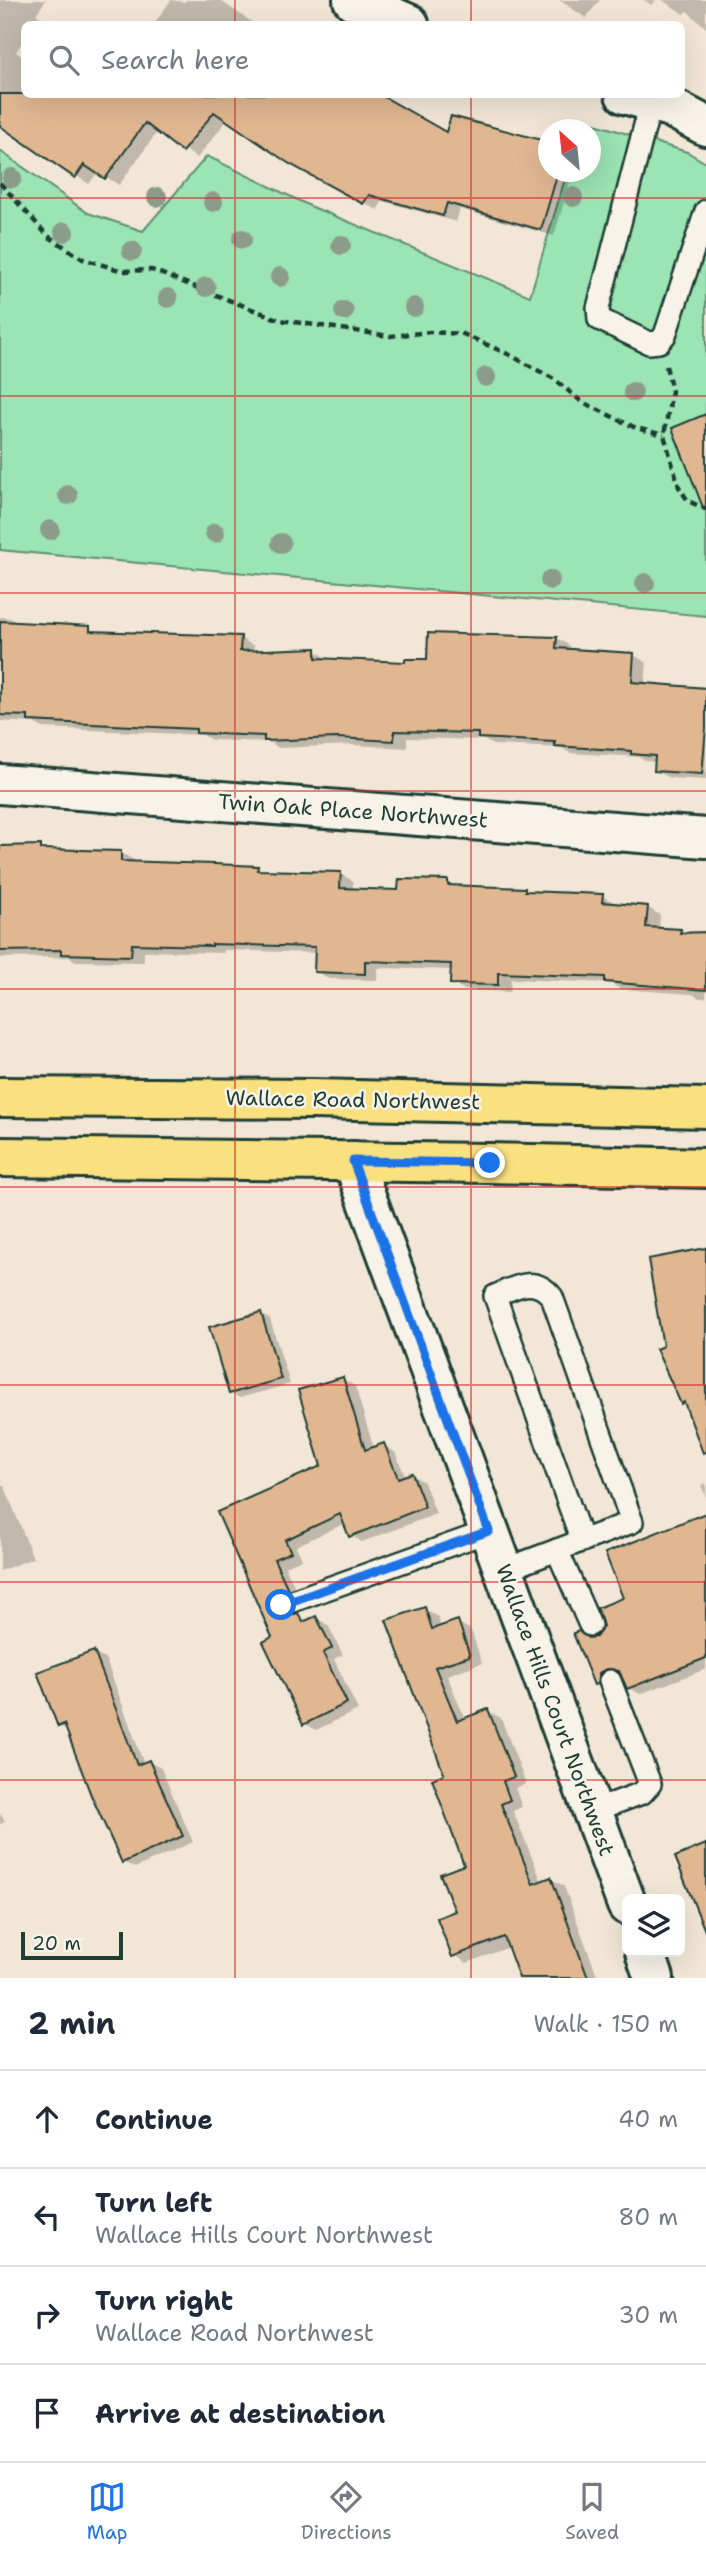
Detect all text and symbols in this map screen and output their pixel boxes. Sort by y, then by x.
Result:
search box [21,21,685,98]
icon: search [45,41,83,79]
text: Search here [101,42,250,77]
north arrow [538,119,601,182]
street label: Twin Oak Place Northwest [217,788,489,834]
street label: Wallace Road Northwest [225,1084,481,1116]
route end [474,1147,505,1178]
street label: Wallace Hills Court Northwest [489,1560,621,1860]
route start [265,1589,296,1620]
map controls [622,1894,685,1957]
button: layers [622,1894,685,1957]
scale bar [21,1929,122,1961]
text: 20 m [32,1931,81,1956]
text: 2 min [28,2003,115,2044]
text: Walk · 150 m [533,2009,678,2039]
icon: ahead [28,2100,66,2138]
text: Continue [95,2102,213,2137]
text: 40 m [618,2104,678,2134]
text: Turn left [95,2185,212,2220]
icon: left [28,2198,66,2236]
text: 80 m [619,2202,678,2232]
text: Wallace Hills Court Northwest [95,2220,433,2250]
text: Turn right [95,2283,233,2318]
icon: right [28,2296,66,2334]
text: 30 m [619,2300,678,2330]
text: Wallace Road Northwest [95,2318,374,2348]
icon: arrive [28,2394,66,2432]
text: Arrive at destination [95,2396,385,2431]
tab: Map [87,2478,127,2545]
tab: Directions [301,2478,392,2545]
tab: Saved [565,2478,619,2545]

